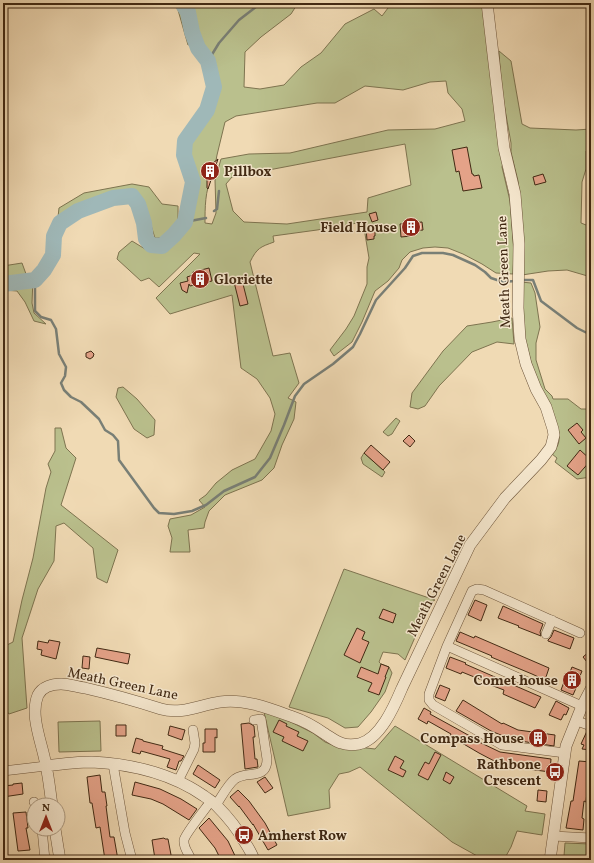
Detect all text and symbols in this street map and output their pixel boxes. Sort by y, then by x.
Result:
building icon: Pillbox [199,160,221,182]
place label: Pillbox [224,163,272,182]
street label: Meath Green Lane [493,215,516,329]
building icon: Field House [400,216,422,238]
place label: Field House [320,219,397,238]
building icon: Gloriette [189,268,211,290]
place label: Gloriette [214,271,273,290]
street label: Meath Green Lane [403,531,472,640]
street label: Meath Green Lane [66,663,180,706]
building icon: Comet house [561,669,583,691]
place label: Comet house [473,672,558,691]
building icon: Compass House [527,727,549,749]
place label: Compass House [420,730,524,749]
place label: Rathbone Crescent [477,756,541,791]
bus stop icon: Rathbone Crescent [544,761,566,783]
north arrow [26,797,66,837]
text: N [42,801,50,816]
bus stop icon: Amherst Row [233,824,255,846]
place label: Amherst Row [258,827,347,846]

